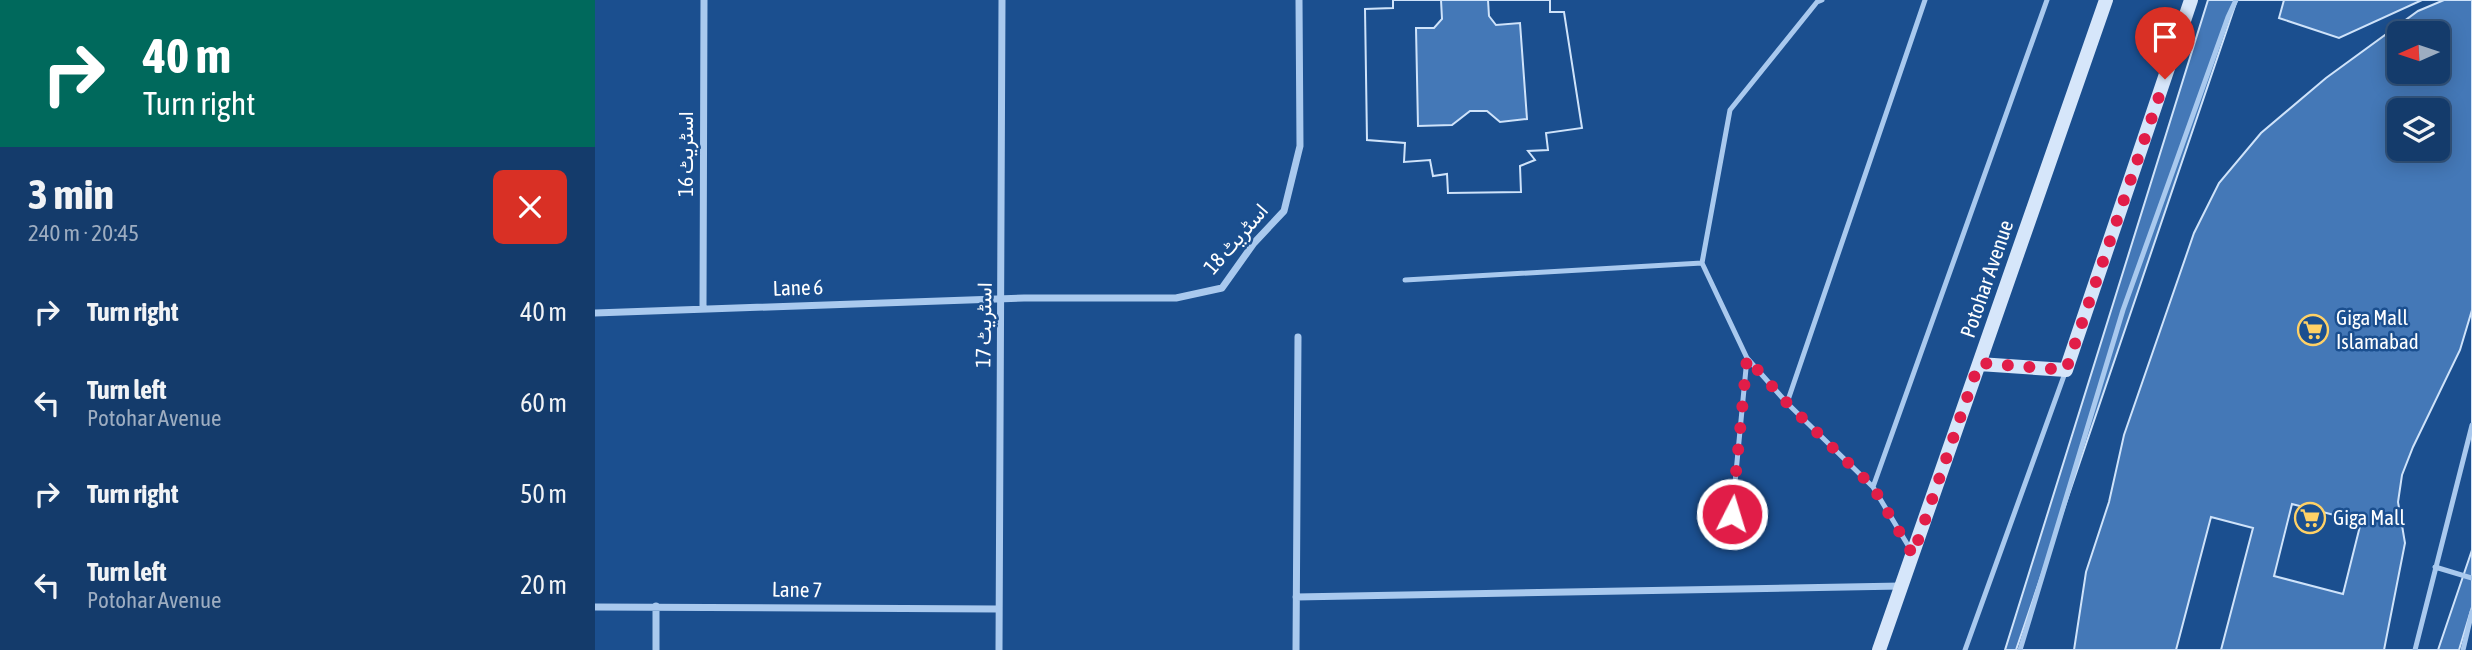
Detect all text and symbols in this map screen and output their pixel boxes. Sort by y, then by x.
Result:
pin [2135,7,2195,79]
icon: arrive [2146,18,2184,56]
north arrow [2387,21,2450,84]
map controls [2387,21,2450,161]
text: 40 m [143,27,231,83]
icon: right [28,28,119,119]
text: Turn right [143,85,256,122]
button: layers [2387,98,2450,161]
street label: اسٹریٹ 16 [673,111,699,197]
text: 3 min [28,170,114,218]
button: close [493,170,567,244]
street label: اسٹریٹ 18 [1198,198,1274,280]
street label: Potohar Avenue [1955,217,2017,341]
text: 240 m · 20:45 [28,220,139,246]
street label: Lane 6 [772,274,824,300]
street label: اسٹریٹ 17 [970,282,998,368]
icon: right [28,293,66,331]
text: Turn right [87,297,178,327]
text: 40 m [520,297,567,327]
place label: Giga Mall Islamabad [2336,305,2419,353]
supermarket icon: Giga Mall Islamabad [2296,313,2330,347]
text: Turn left [87,375,167,405]
icon: left [28,384,66,422]
text: 60 m [520,388,567,418]
text: Potohar Avenue [87,405,222,431]
icon: right [28,475,66,513]
position arrow [1695,477,1769,551]
text: Turn right [87,479,178,509]
text: 50 m [520,479,567,509]
supermarket icon: Giga Mall [2293,501,2327,535]
place label: Giga Mall [2333,505,2406,529]
text: Turn left [87,557,167,587]
icon: left [28,566,66,604]
text: 20 m [520,570,567,600]
street label: Lane 7 [772,577,822,601]
text: Potohar Avenue [87,587,222,613]

